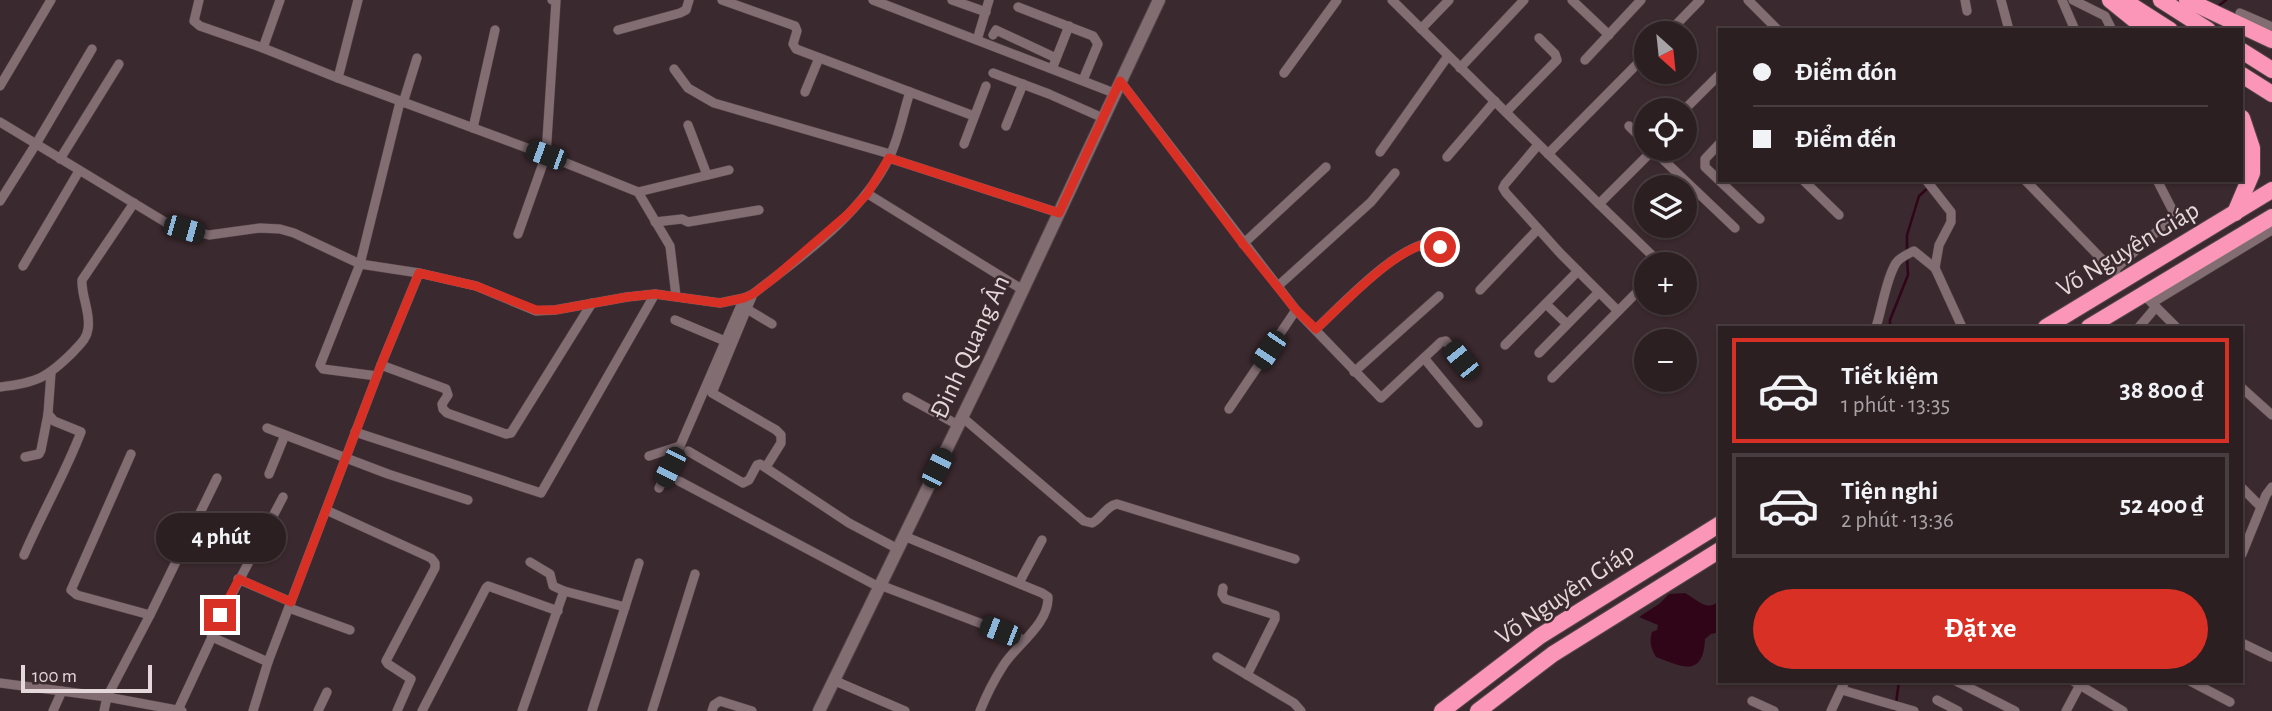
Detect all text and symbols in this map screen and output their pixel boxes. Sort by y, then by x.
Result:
north arrow [1634,21,1698,84]
map controls [1634,21,1697,392]
text: Điểm đón [1795,59,1897,85]
button: locate [1634,98,1697,161]
text: Điểm đến [1795,126,1896,152]
car [523,138,570,172]
button: layers [1634,175,1697,238]
street label: Võ Nguyên Giáp [2052,196,2204,302]
car [161,213,208,245]
route start [1424,231,1456,263]
button: + [1634,252,1697,315]
street label: Đinh Quang Ân [925,271,1015,423]
car [1249,327,1290,373]
button: − [1634,329,1697,392]
car [1440,337,1483,383]
icon: car [1757,359,1820,422]
text: Tiết kiệm [1841,363,1939,389]
text: 38 800 ₫ [2120,377,2204,403]
text: 1 phút · 13:35 [1841,394,1950,417]
car [652,444,689,490]
car [919,445,956,491]
icon: car [1757,474,1820,537]
text: Tiện nghi [1841,478,1938,504]
text: 52 400 ₫ [2120,492,2204,518]
text: 2 phút · 13:36 [1841,509,1954,532]
callout: 4 phút [155,514,285,562]
text: 4 phút [192,526,251,549]
street label: Võ Nguyên Giáp [1491,538,1639,650]
button: Đặt xe [1753,589,2208,669]
route end [204,599,236,631]
car [977,614,1024,648]
scale bar [21,662,152,694]
text: 100 m [32,667,77,686]

